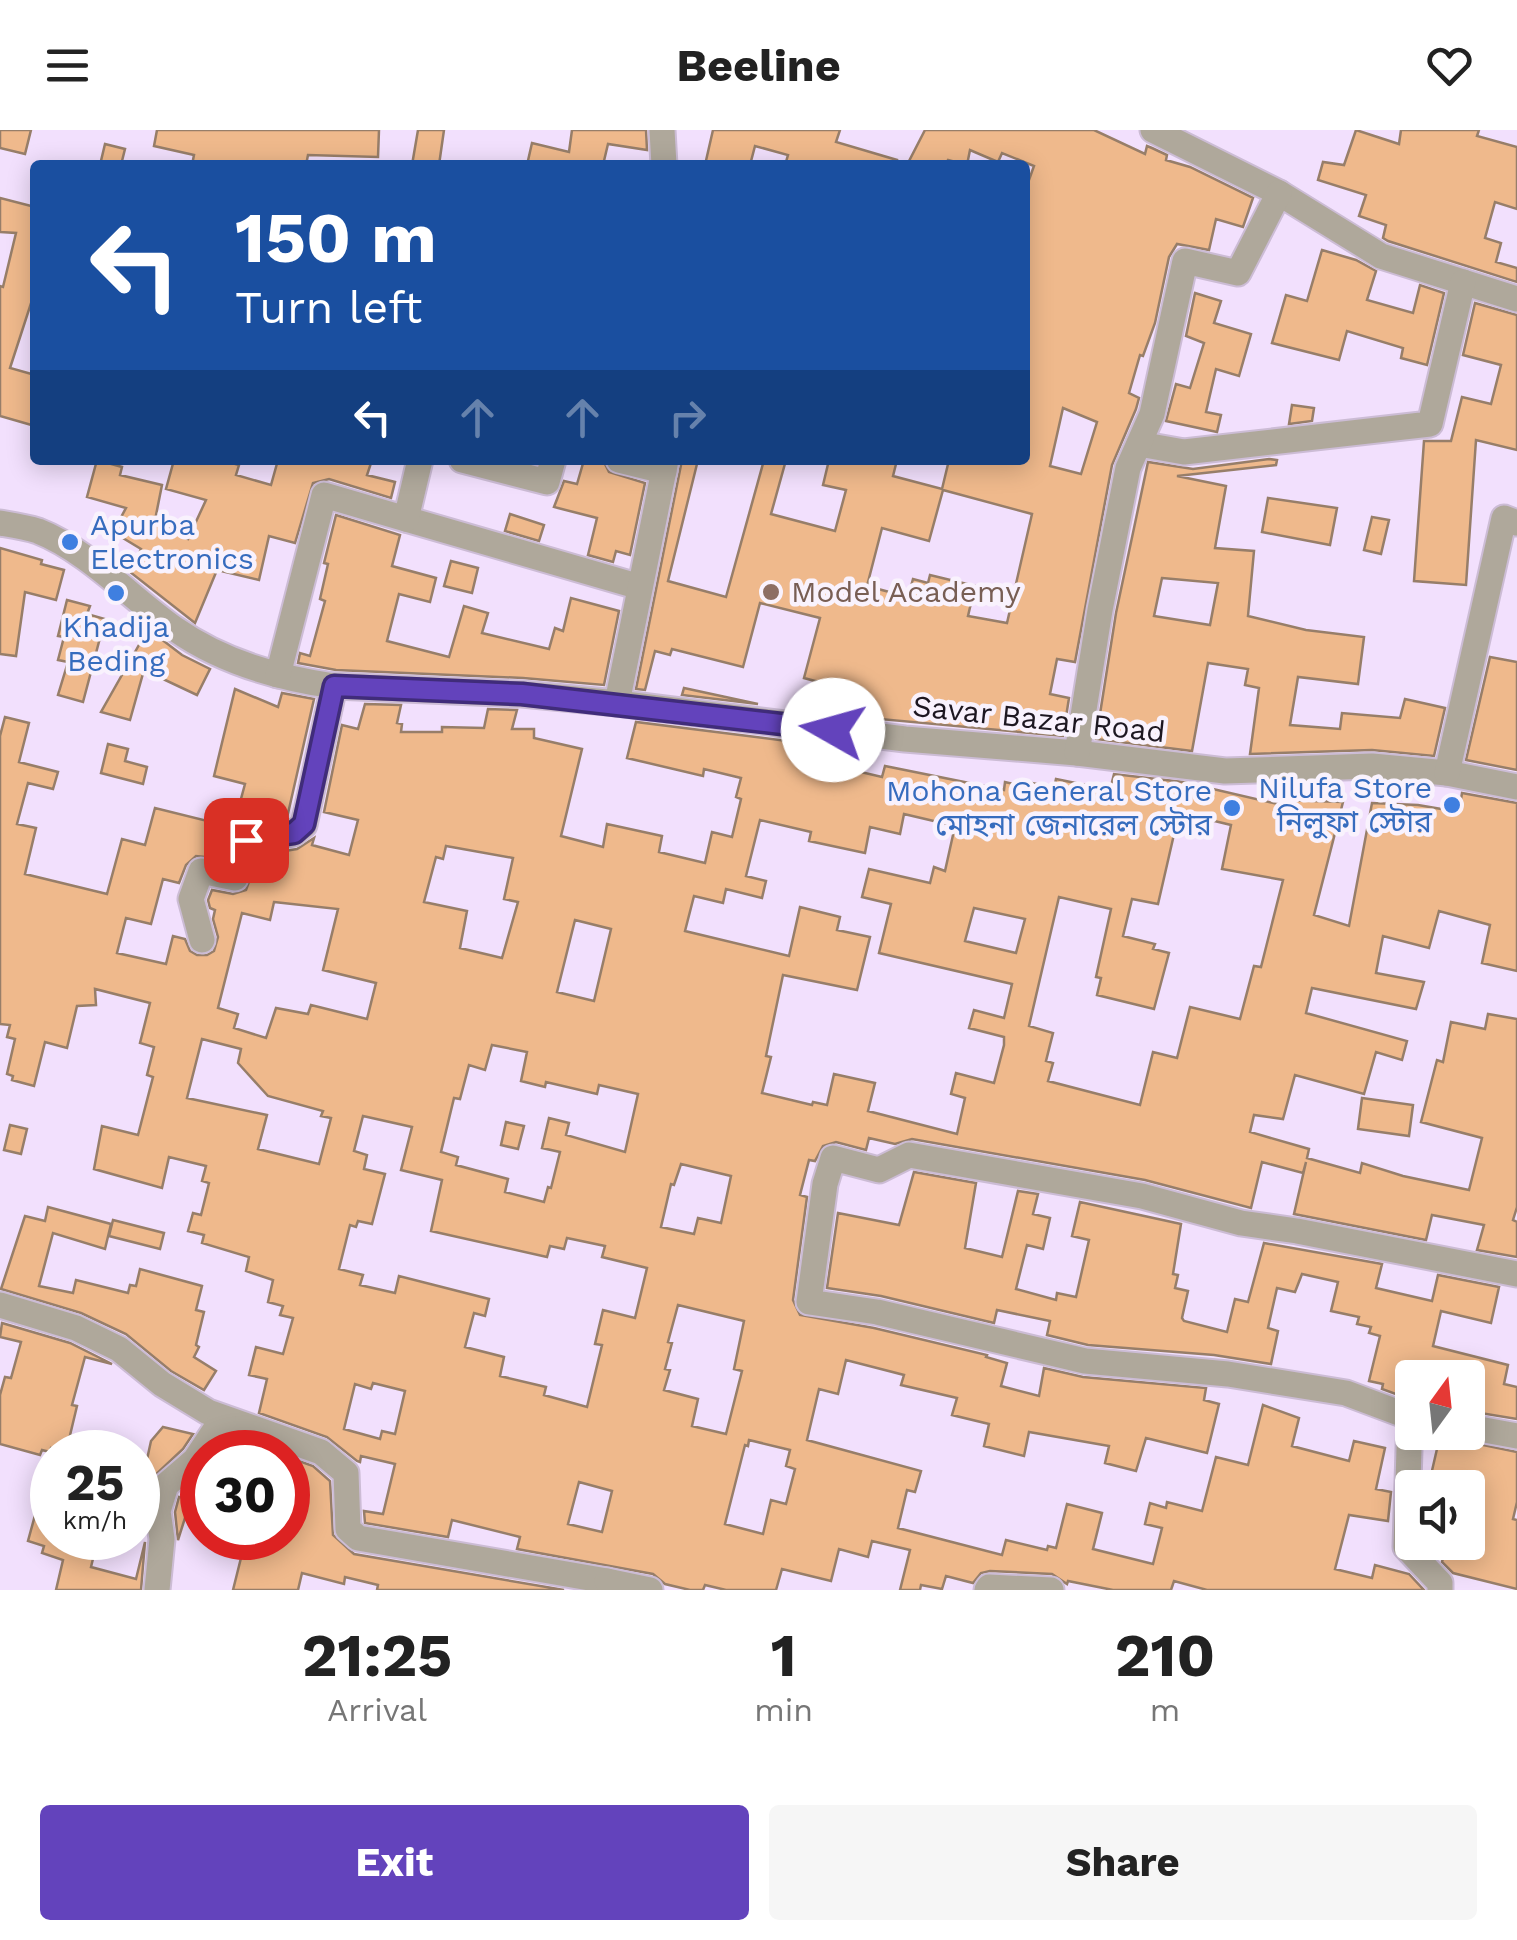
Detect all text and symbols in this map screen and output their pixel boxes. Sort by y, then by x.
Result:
icon: menu [40,38,95,93]
icon: heart [1422,38,1477,93]
text: Beeline [676,39,841,92]
text: 150 m [235,197,437,279]
icon: left [70,200,200,330]
text: Turn left [235,281,422,334]
icon: left [345,390,400,445]
icon: ahead [450,390,505,445]
icon: ahead [555,390,610,445]
icon: right [660,390,715,445]
place label: Apurba Electronics [90,507,254,576]
marker: Apurba Electronics [59,531,81,553]
place label: Model Academy [791,574,1021,609]
marker: Model Academy [760,581,782,603]
marker: Khadija Beding [105,582,127,604]
place label: Khadija Beding [63,609,170,678]
position arrow [781,678,885,782]
street label: Savar Bazar Road [911,688,1167,749]
place label: Nilufa Store নিলুফা স্টোর [1258,770,1433,839]
place label: Mohona General Store মোহনা জেনারেল স্টোর [886,773,1213,842]
marker: Nilufa Store নিলুফা স্টোর [1441,794,1463,816]
marker: Mohona General Store মোহনা জেনারেল স্টোর [1221,797,1243,819]
pin [204,798,289,883]
icon: arrive [219,813,274,868]
north arrow [1395,1360,1485,1450]
map controls [1395,1360,1485,1560]
speed limit sign: 30 [180,1430,310,1560]
text: 25 [66,1453,124,1512]
button: sound [1395,1470,1485,1560]
text: km/h [63,1506,127,1535]
text: 21:25 [302,1620,452,1691]
text: 1 [771,1620,797,1691]
text: 210 [1115,1620,1215,1691]
text: Arrival [327,1691,427,1729]
text: min [754,1691,813,1729]
text: m [1150,1691,1180,1729]
button: Exit [40,1805,749,1920]
button: Share [769,1805,1477,1920]

